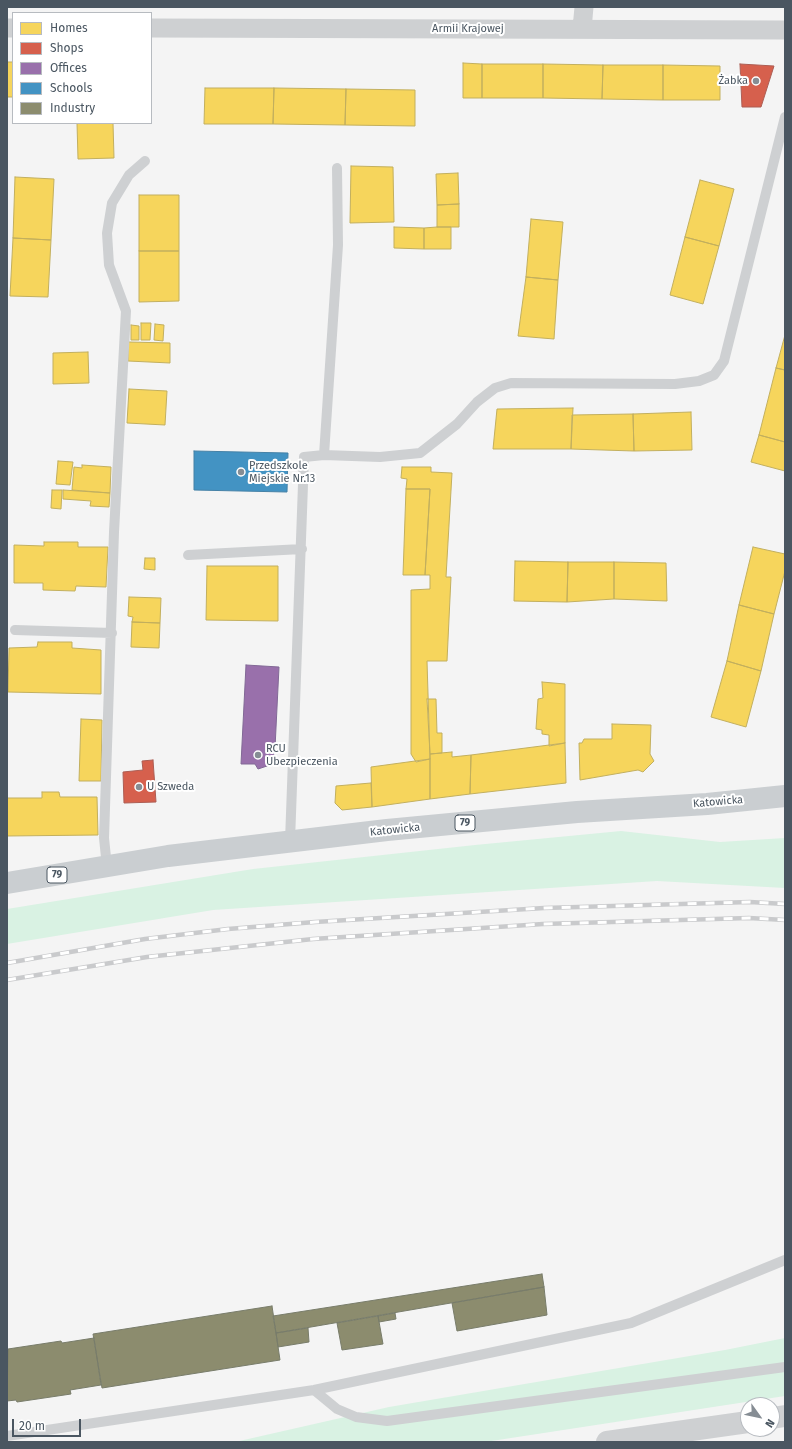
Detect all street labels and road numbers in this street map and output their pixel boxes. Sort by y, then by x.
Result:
street label: Armii Krajowej [432,22,504,36]
street label: Katowicka [692,793,744,811]
road number: 79 [455,815,475,831]
street label: Katowicka [369,821,421,839]
road number: 79 [47,867,67,883]

